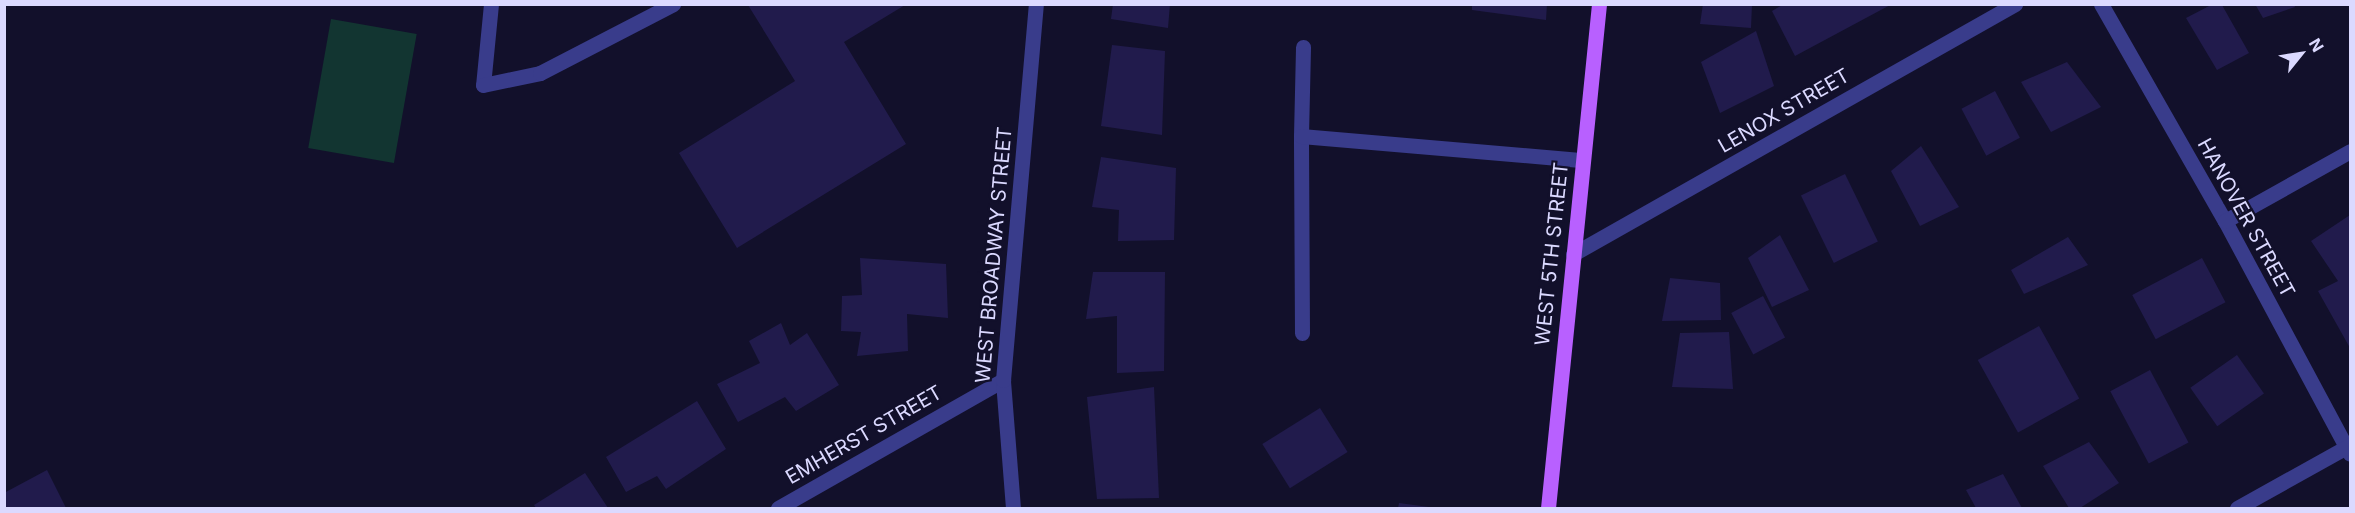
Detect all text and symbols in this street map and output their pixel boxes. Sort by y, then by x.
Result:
north arrow [2271,24,2331,84]
text: N [2305,35,2328,55]
street label: LENOX STREET [1714,64,1854,158]
street label: WEST BROADWAY STREET [971,126,1017,384]
street label: HANOVER STREET [2192,134,2300,302]
street label: WEST 5TH STREET [1530,161,1574,347]
street label: EMHERST STREET [781,380,947,490]

